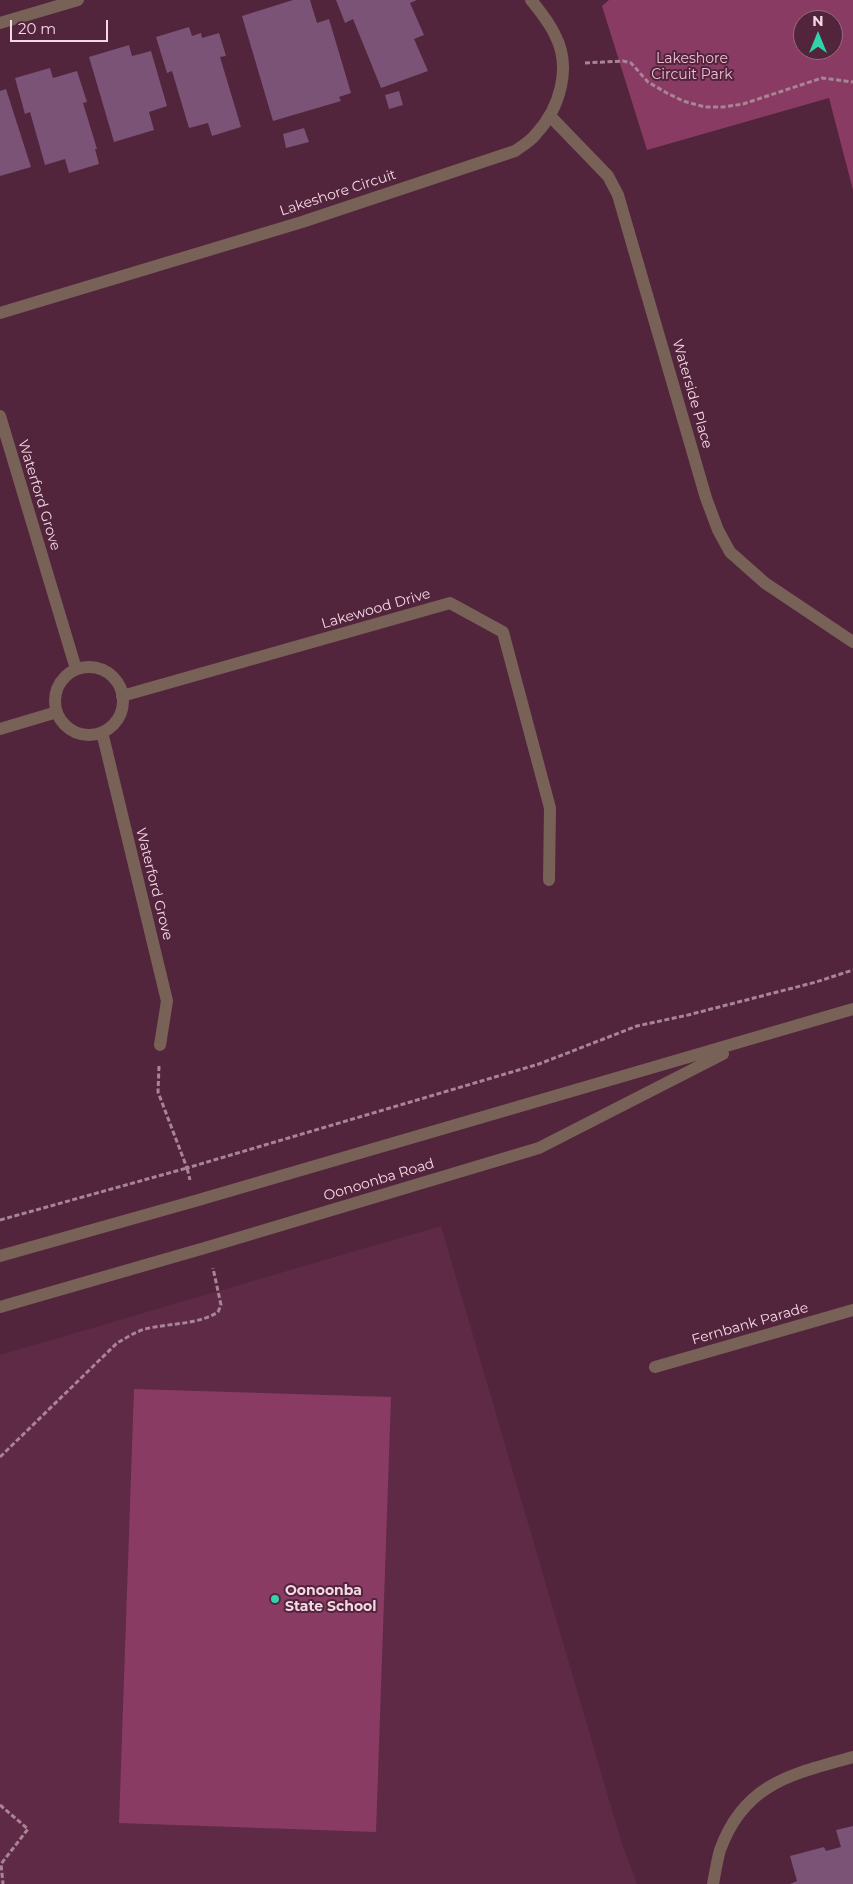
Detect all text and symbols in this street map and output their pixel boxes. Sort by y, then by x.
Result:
scale bar [12,10,110,42]
north arrow [793,10,843,60]
text: N [812,12,824,30]
text: 20 m [18,19,56,38]
park label: Lakeshore Circuit Park [651,51,733,84]
street label: Lakeshore Circuit [278,166,398,220]
street label: Waterside Place [668,337,716,451]
street label: Waterford Grove [14,437,64,553]
street label: Lakewood Drive [320,585,432,633]
street label: Waterford Grove [132,826,176,942]
street label: Oonoonba Road [322,1155,436,1205]
street label: Fernbank Parade [690,1299,810,1349]
place label: Oonoonba State School [285,1583,376,1615]
marker: Oonoonba State School [269,1593,281,1605]

